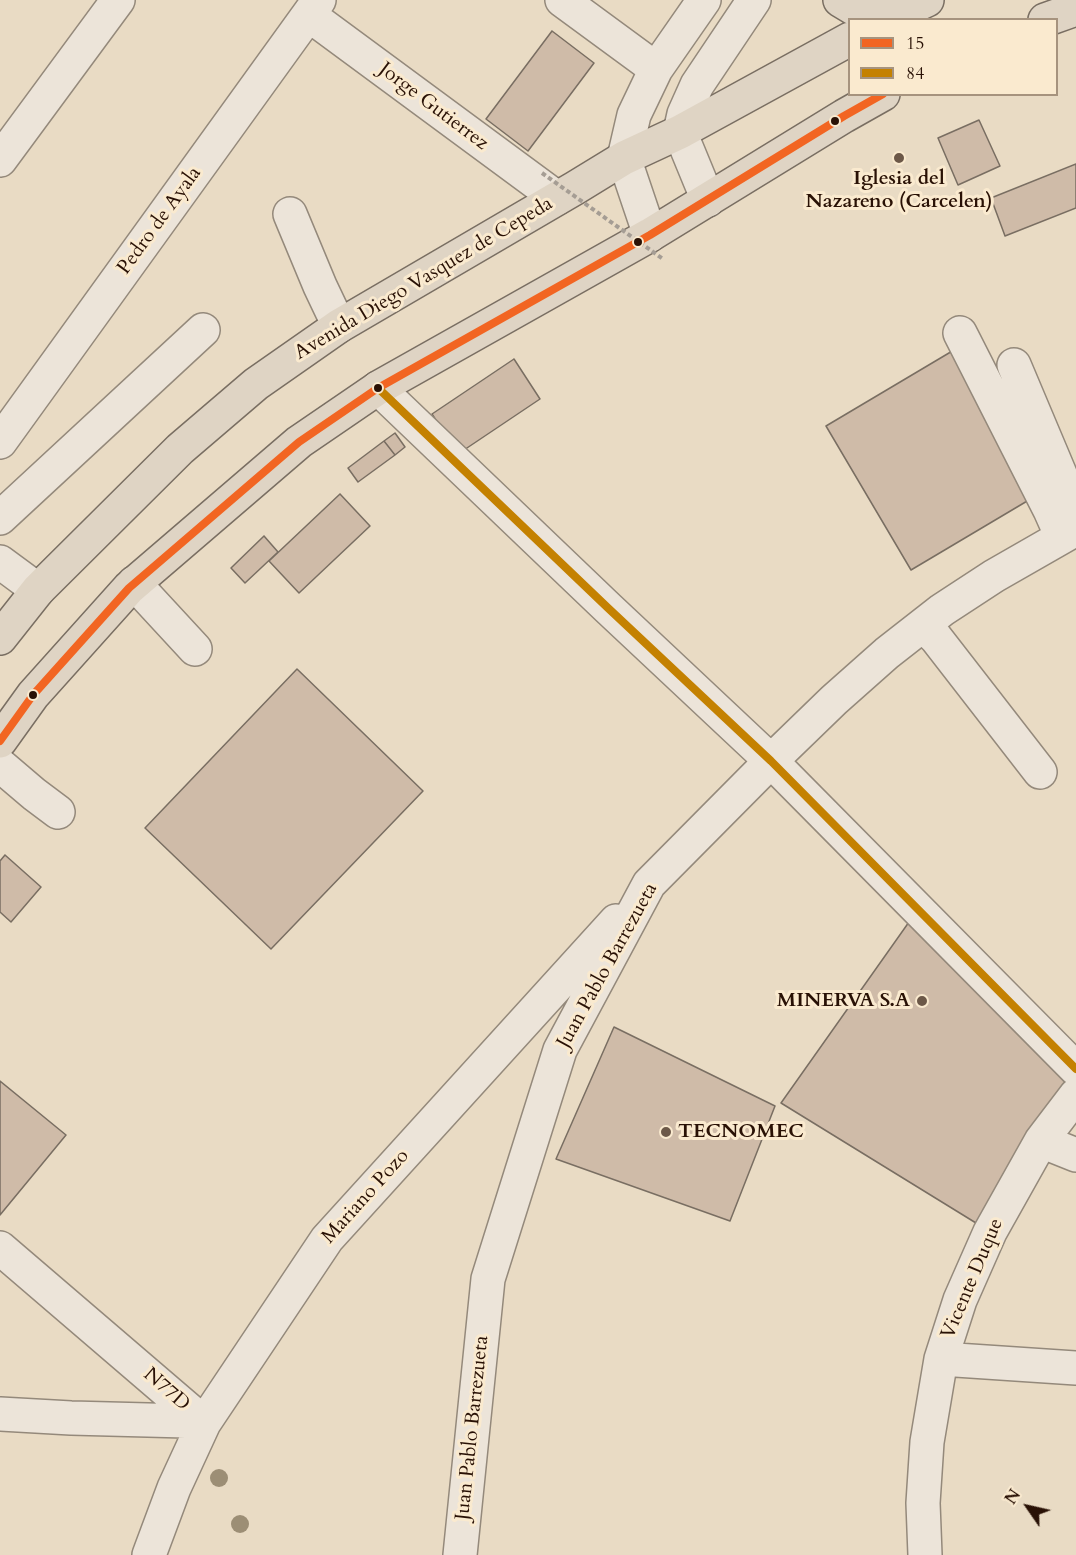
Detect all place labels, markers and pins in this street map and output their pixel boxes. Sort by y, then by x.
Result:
unlabelled marker [829,115,841,127]
marker: Iglesia del Nazareno (Carcelen) [892,151,906,165]
place label: Iglesia del Nazareno (Carcelen) [805,167,993,214]
unlabelled marker [632,236,644,248]
unlabelled marker [372,382,384,394]
unlabelled marker [27,689,39,701]
place label: MINERVA S.A [777,989,910,1013]
marker: MINERVA S.A [915,994,929,1008]
place label: TECNOMEC [678,1120,804,1144]
marker: TECNOMEC [659,1125,673,1139]

